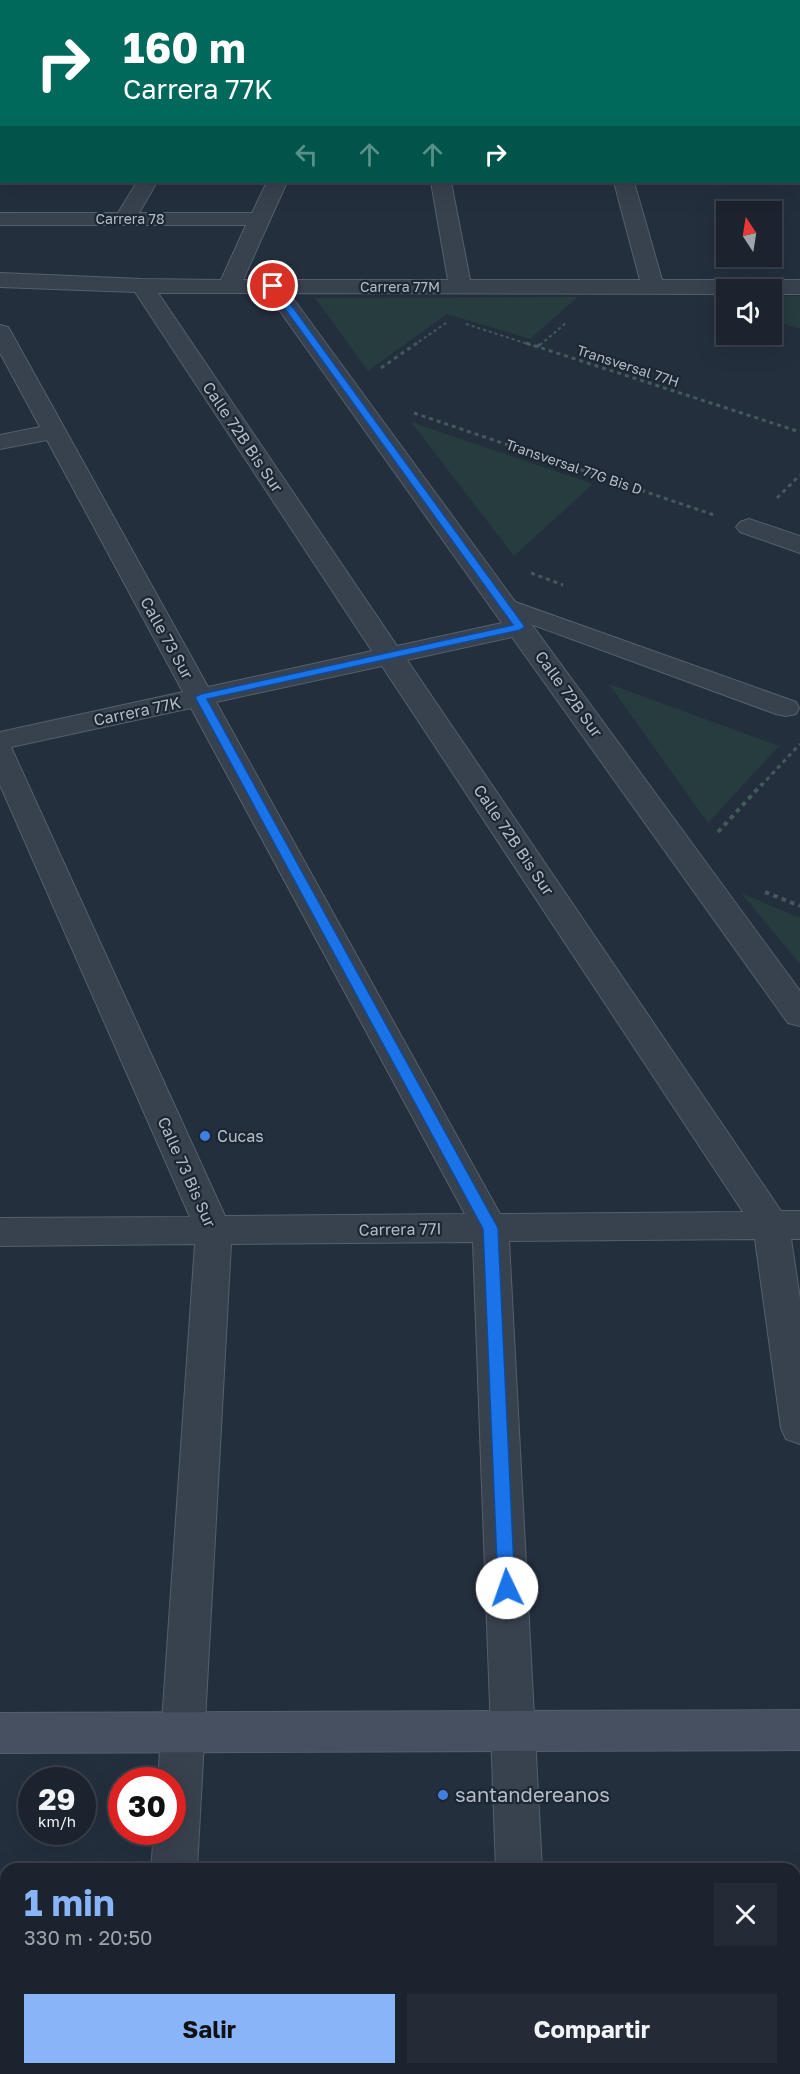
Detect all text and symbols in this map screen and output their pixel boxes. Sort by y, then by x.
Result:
text: 160 m [123,22,246,72]
icon: right [24,24,102,102]
text: Carrera 77K [123,73,273,105]
icon: left [290,138,323,171]
icon: ahead [353,138,386,171]
icon: ahead [416,138,449,171]
icon: right [479,138,512,171]
north arrow [716,201,782,267]
map controls [716,201,782,345]
street label: Carrera 78 [95,210,165,227]
pin [247,260,298,311]
icon: arrive [256,269,289,302]
street label: Carrera 77M [360,278,440,295]
button: sound [716,279,782,345]
street label: Transversal 77H [575,341,681,390]
street label: Calle 72B Bis Sur [199,378,287,496]
street label: Transversal 77G Bis D [504,435,645,498]
street label: Calle 73 Sur [136,593,198,683]
street label: Calle 72B Sur [531,647,607,741]
street label: Carrera 77K [92,692,182,730]
street label: Calle 72B Bis Sur [470,781,558,899]
street label: Calle 73 Bis Sur [154,1114,220,1230]
place label: Cucas [217,1126,264,1146]
marker: Cucas [198,1129,212,1143]
street label: Carrera 77I [359,1218,441,1240]
position arrow [475,1556,539,1620]
speed limit sign: 30 [108,1767,186,1845]
text: 29 [38,1781,76,1817]
place label: santandereanos [455,1782,610,1806]
marker: santandereanos [436,1788,450,1802]
text: km/h [38,1812,76,1830]
text: 1 min [24,1881,115,1924]
button: close [714,1883,777,1946]
text: 330 m · 20:50 [24,1925,153,1949]
button: Salir [24,1994,395,2063]
button: Compartir [407,1994,777,2063]

